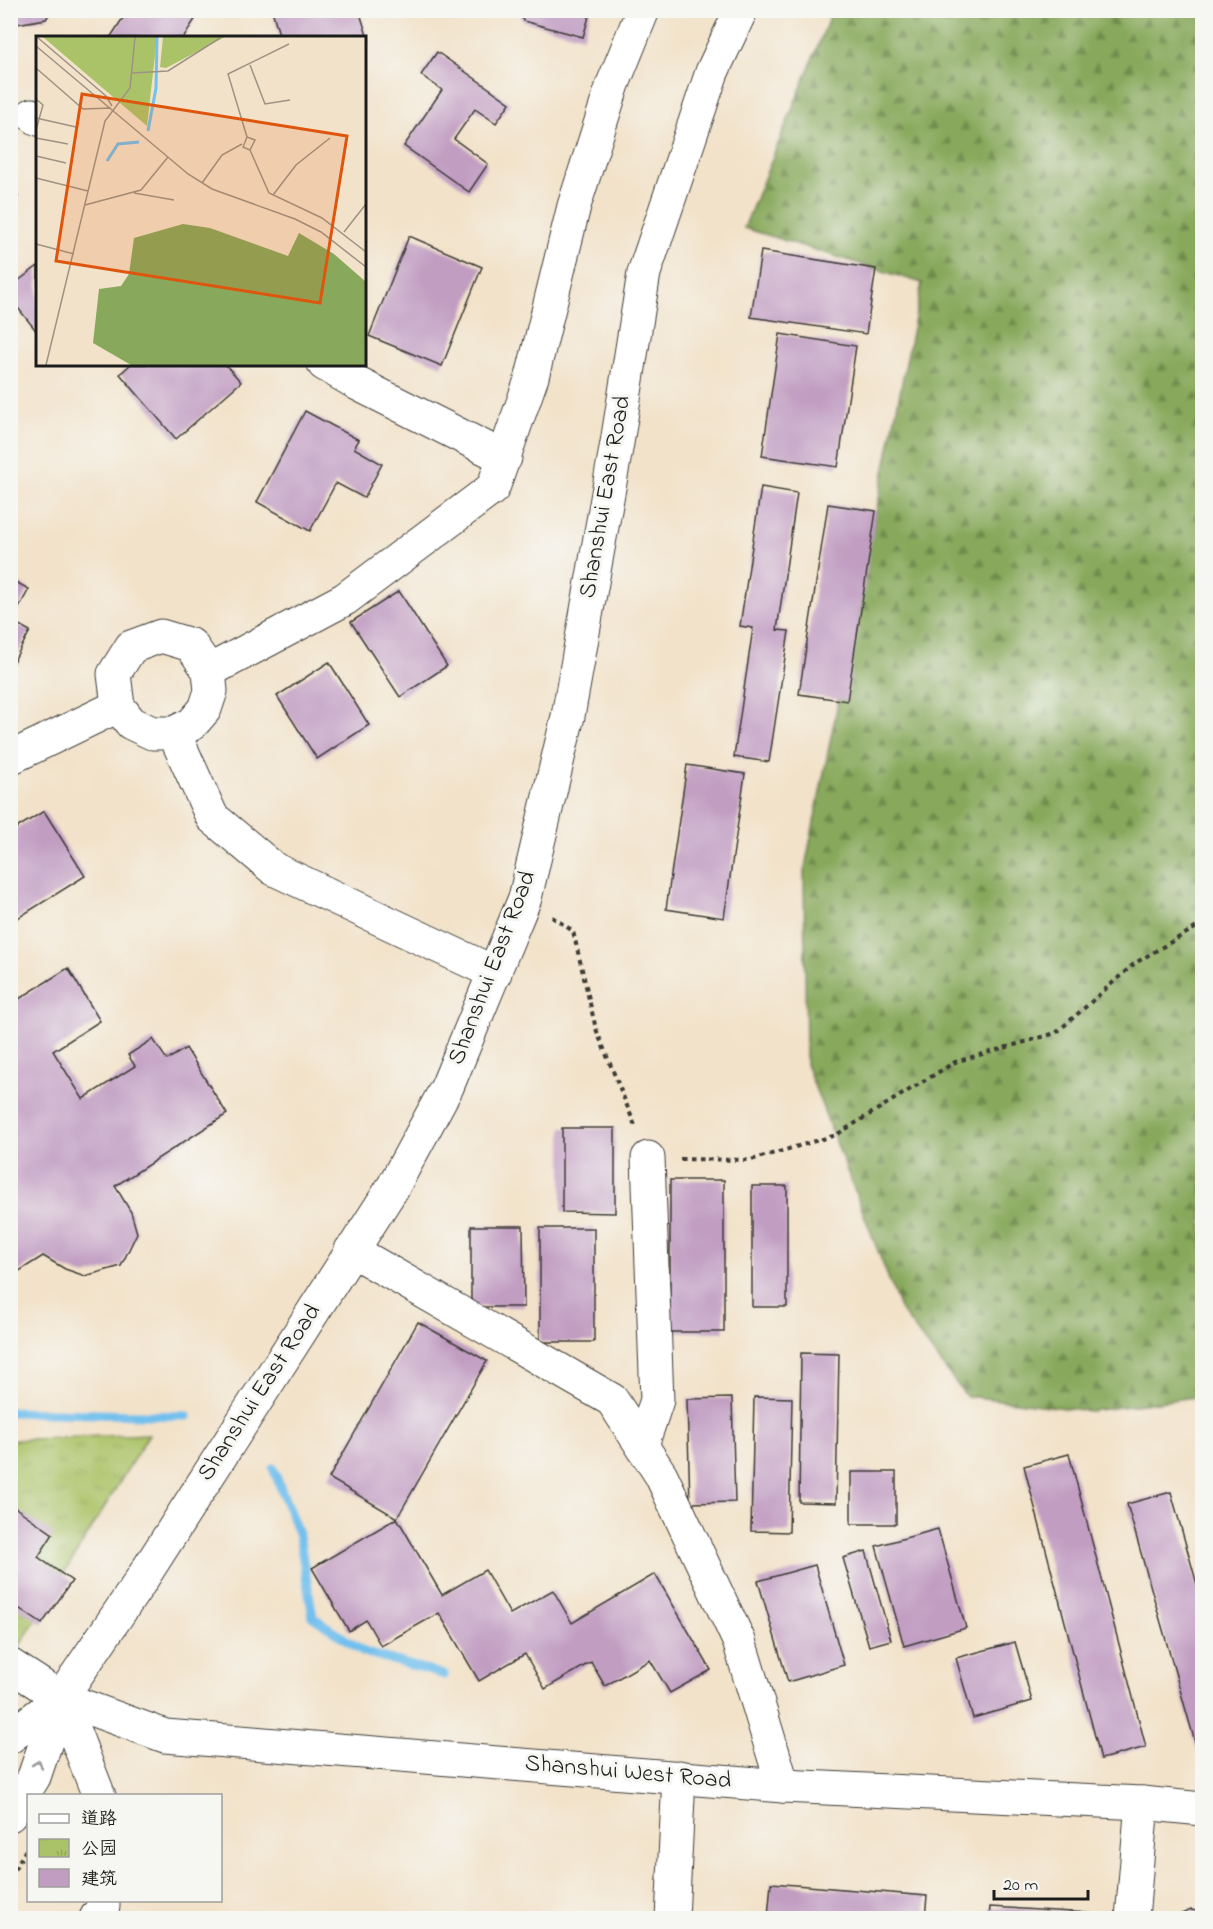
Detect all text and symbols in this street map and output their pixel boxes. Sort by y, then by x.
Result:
inset map [36,36,366,366]
street label: Shanshui East Road [571,392,641,601]
street label: Shanshui East Road [440,865,546,1070]
street label: Shanshui East Road [189,1297,331,1489]
street label: Shanshui West Road [523,1747,733,1799]
one-way arrow [31,1759,44,1770]
legend [27,1794,222,1902]
text: 道路 [81,1807,117,1833]
text: 公园 [81,1837,117,1863]
scale bar [994,1863,1088,1901]
text: 建筑 [81,1867,117,1893]
text: 20 m [1003,1873,1038,1899]

